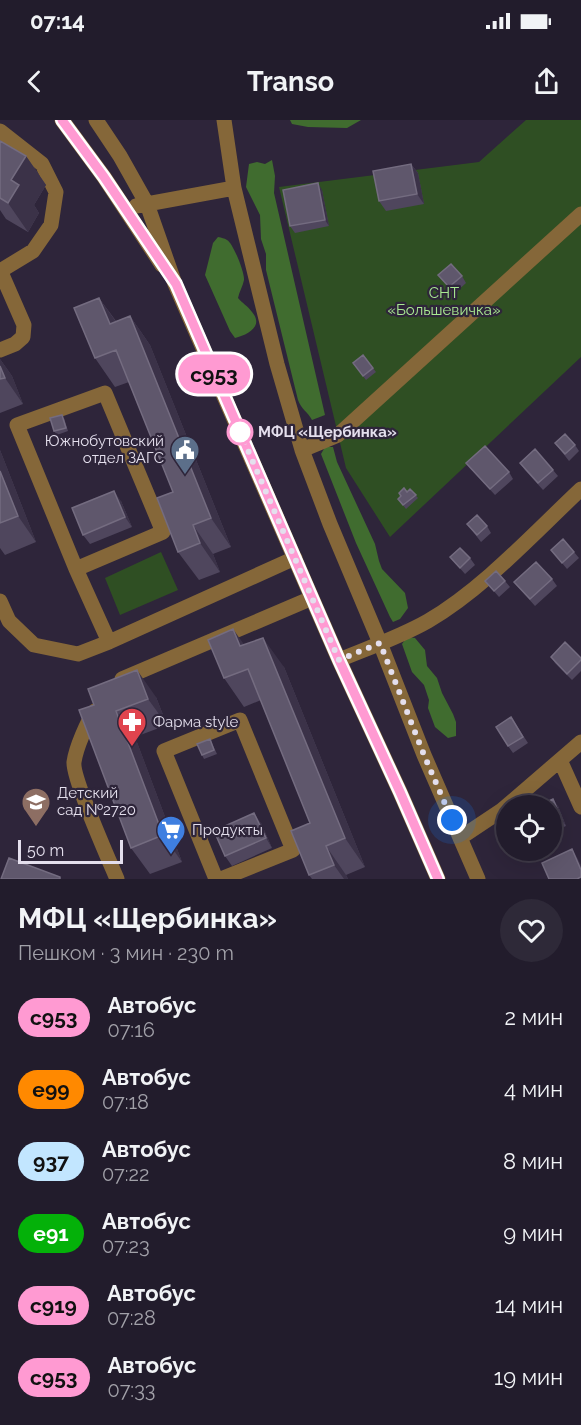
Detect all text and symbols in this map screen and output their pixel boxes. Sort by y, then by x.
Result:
text: 07:14 [30,8,85,34]
icon: back [18,65,51,98]
icon: share [530,65,563,98]
text: Transo [247,66,334,97]
park label: СНТ «Большевичка» [387,284,501,319]
line badge: с953 [172,354,256,394]
text: с953 [190,362,238,387]
marker: МФЦ «Щербинка» [227,419,253,445]
place label: МФЦ «Щербинка» [258,423,397,441]
place label: Южнобутовский отдел ЗАГС [45,432,164,467]
public building icon: Южнобутовский отдел ЗАГС [169,434,201,476]
pharmacy icon: Фарма style [116,706,148,748]
place label: Фарма style [153,713,239,731]
place label: Детский сад №2720 [57,784,136,819]
school or university icon: Детский сад №2720 [20,786,52,828]
map controls [496,795,562,861]
button: locate [496,795,562,861]
your location [437,805,467,835]
supermarket icon: Продукты [155,814,187,856]
place label: Продукты [192,821,263,839]
scale bar [18,837,123,864]
text: 50 m [27,841,64,860]
button: heart [500,899,563,962]
text: МФЦ «Щербинка» [18,902,277,935]
text: Пешком · 3 мин · 230 m [18,941,234,965]
text: Автобус [108,992,196,1018]
text: 2 мин [505,1004,563,1030]
text: с953 [30,1005,78,1030]
text: 07:16 [108,1018,155,1042]
text: Автобус [102,1064,191,1090]
text: 4 мин [504,1076,563,1102]
text: е99 [32,1077,70,1102]
text: 07:18 [102,1090,149,1114]
text: Автобус [102,1136,191,1162]
text: 8 мин [503,1148,563,1174]
text: 937 [33,1149,69,1174]
text: 07:22 [102,1162,149,1186]
text: Автобус [102,1208,191,1234]
text: 9 мин [503,1220,563,1246]
text: е91 [33,1221,69,1246]
text: 07:23 [102,1234,150,1258]
text: Автобус [107,1280,196,1306]
text: 14 мин [495,1292,563,1318]
text: с919 [30,1293,77,1318]
text: 07:28 [107,1306,156,1330]
text: Автобус [108,1352,196,1378]
text: 19 мин [494,1364,563,1390]
text: с953 [30,1365,78,1390]
text: 07:33 [108,1378,156,1402]

